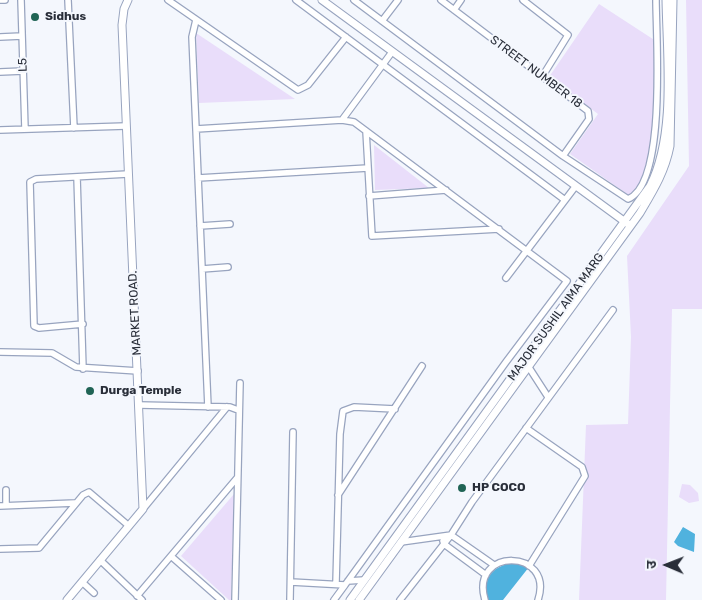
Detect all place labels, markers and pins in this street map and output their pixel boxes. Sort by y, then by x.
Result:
place label: Sidhus [45,10,86,24]
marker: Sidhus [29,11,41,23]
place label: Durga Temple [100,384,182,398]
marker: Durga Temple [84,385,96,397]
place label: HP COCO [472,481,526,495]
marker: HP COCO [456,482,468,494]

